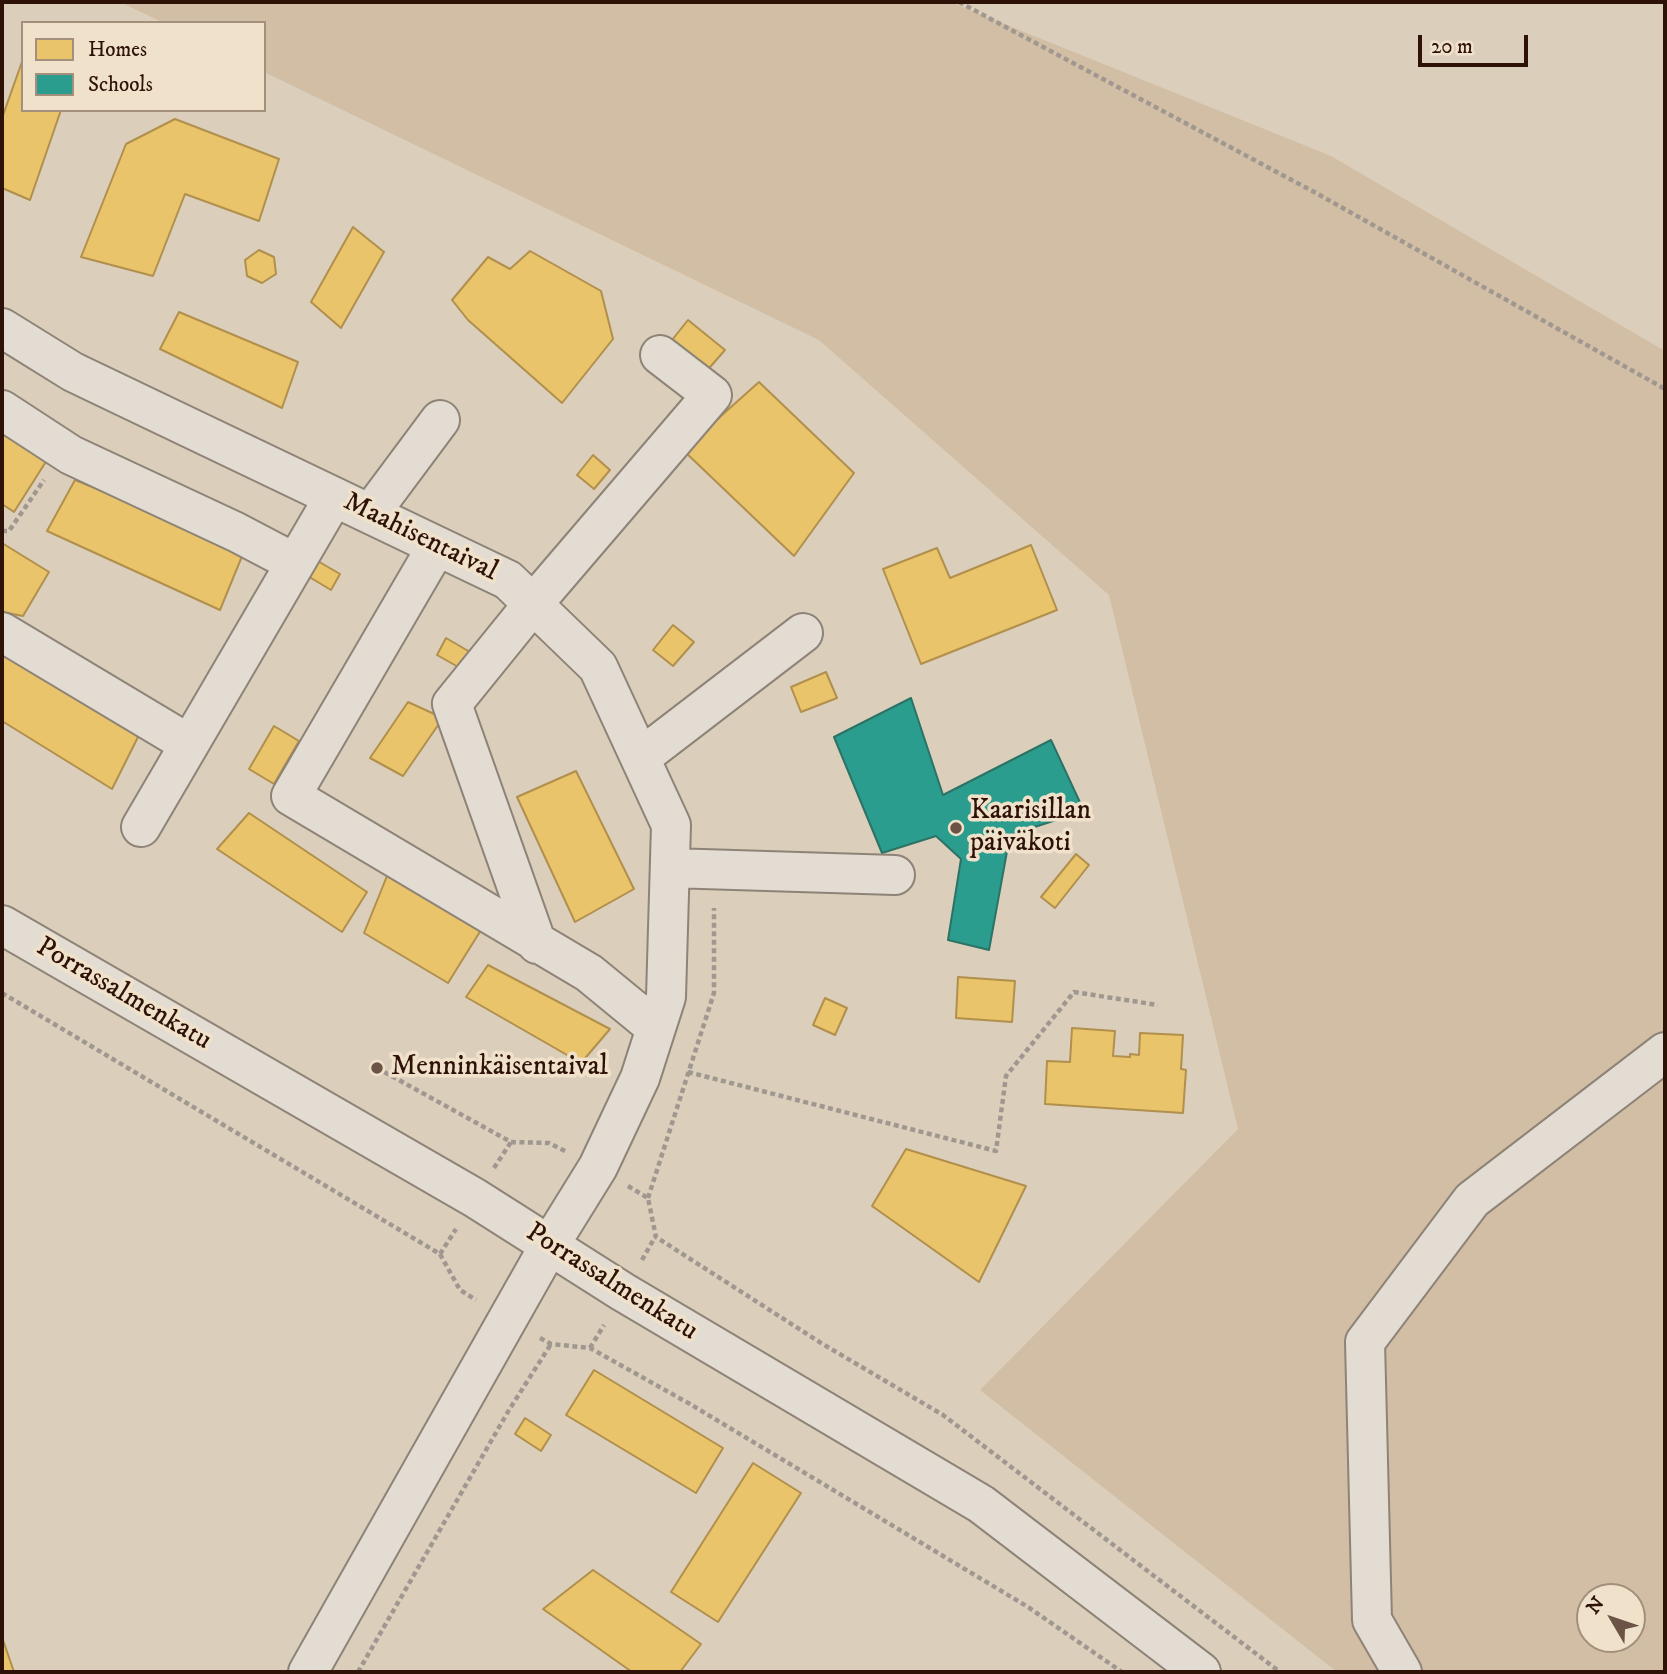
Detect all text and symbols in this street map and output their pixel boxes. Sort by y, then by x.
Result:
legend [21,21,266,112]
scale bar [1422,21,1532,65]
text: 20 m [1431,34,1473,60]
text: Homes [88,37,147,63]
text: Schools [88,72,153,98]
street label: Maahisentaival [337,486,503,590]
place label: Kaarisillan päiväkoti [970,795,1091,861]
marker: Kaarisillan päiväkoti [948,820,964,836]
street label: Porrassalmenkatu [30,931,216,1059]
place label: Menninkäisentaival [391,1051,608,1085]
marker: Menninkäisentaival [369,1060,385,1076]
street label: Porrassalmenkatu [519,1217,703,1349]
north arrow [1576,1583,1646,1653]
text: N [1582,1592,1610,1619]

